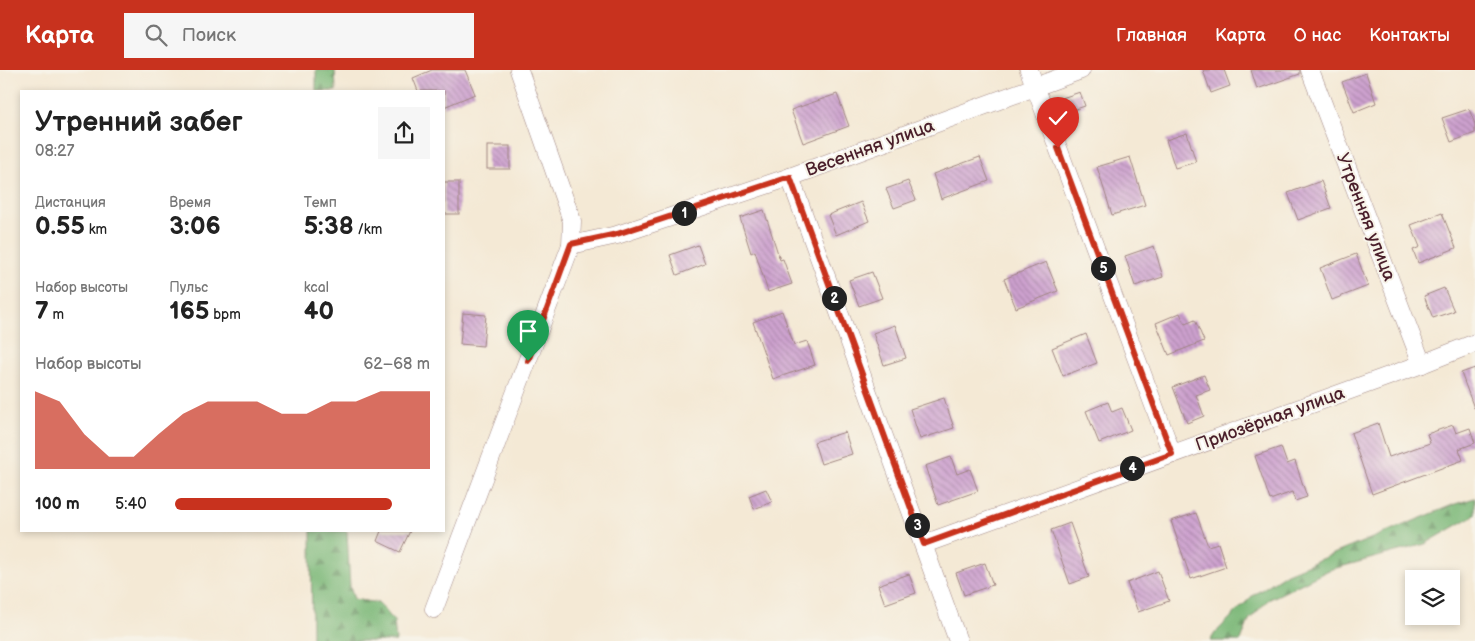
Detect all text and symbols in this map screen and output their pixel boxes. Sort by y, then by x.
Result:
search box [124,13,474,58]
text: Карта [25,21,94,50]
icon: search [142,21,170,49]
text: Поиск [182,24,236,47]
text: Главная [1116,25,1187,46]
text: Карта [1215,25,1266,46]
text: О нас [1294,25,1341,46]
text: Контакты [1369,25,1450,46]
pin [1037,97,1079,148]
icon: check [1044,104,1072,132]
text: Утренний забег [35,106,243,139]
button: share [378,107,430,159]
street label: Весенняя улица [803,115,938,181]
text: 08:27 [35,142,74,161]
street label: Утренняя улица [1332,150,1400,284]
text: Дистанция [35,194,106,211]
text: Время [169,194,211,211]
text: Темп [304,194,337,211]
pin: 1 [672,200,696,226]
text: 1 [682,205,687,222]
text: 0.55 [35,211,85,242]
text: 3:06 [169,211,221,242]
text: 5:38 [304,211,354,242]
text: km [85,221,107,238]
text: /km [354,221,382,238]
pin: 5 [1090,256,1116,280]
text: 5 [1099,260,1108,277]
text: Набор высоты [35,279,128,296]
text: Пульс [169,279,208,296]
text: kcal [304,279,329,296]
pin: 2 [822,286,846,310]
text: 2 [830,290,839,307]
text: 7 [35,296,49,327]
text: 165 [169,296,209,327]
text: 40 [304,296,334,327]
text: m [49,306,64,323]
text: bpm [209,306,241,323]
pin [507,310,549,361]
icon: arrive [514,317,542,345]
text: Набор высоты [35,355,142,374]
text: 62–68 m [364,355,430,374]
street label: Приозёрная улица [1193,382,1348,456]
pin: 4 [1120,456,1144,480]
text: 4 [1128,460,1137,477]
text: 100 m [35,495,80,514]
text: 5:40 [115,495,147,514]
pin: 3 [904,512,930,538]
text: 3 [913,517,922,534]
map controls [1405,570,1460,625]
button: layers [1405,570,1460,625]

